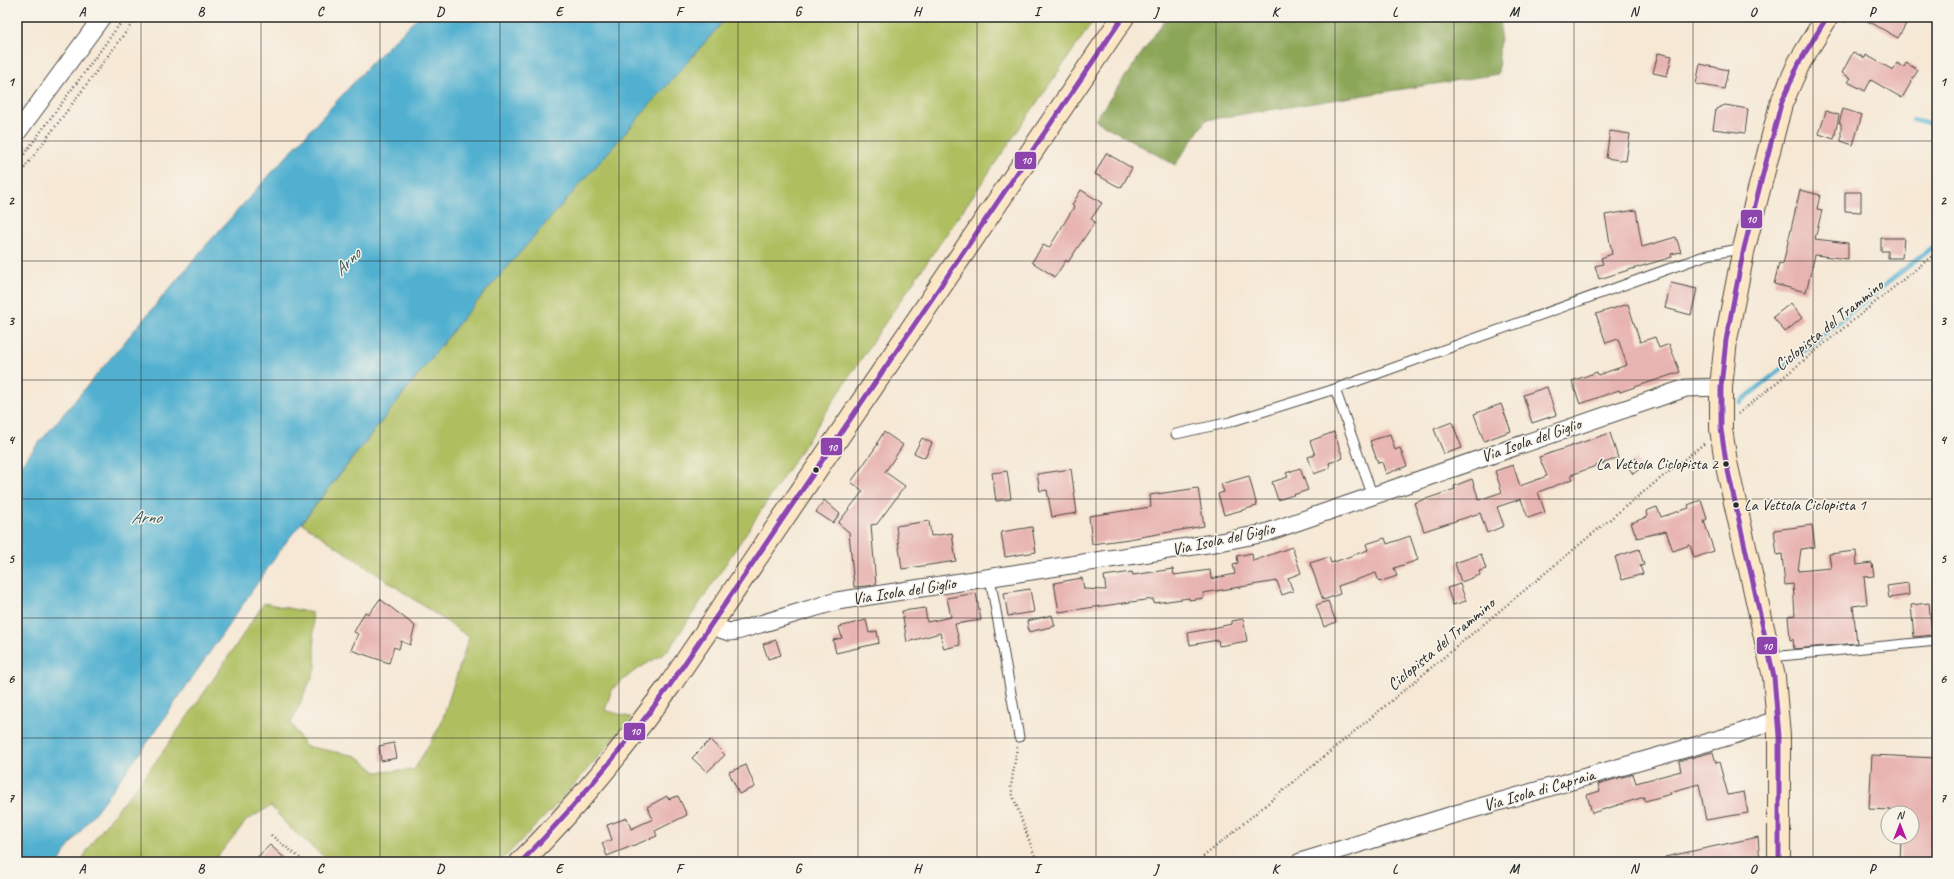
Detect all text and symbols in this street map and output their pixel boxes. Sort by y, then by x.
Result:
text: A [79,4,87,20]
text: B [198,4,206,20]
text: C [317,4,325,20]
text: D [436,4,445,20]
text: E [556,4,565,20]
text: F [676,4,685,20]
text: G [795,4,803,20]
text: H [913,4,923,20]
text: I [1034,4,1043,20]
text: J [1153,4,1160,20]
text: K [1272,4,1282,20]
text: L [1392,4,1399,20]
text: M [1509,4,1520,20]
text: N [1630,4,1641,20]
text: O [1750,4,1759,20]
text: P [1869,4,1878,20]
text: 1 [8,74,16,90]
text: 1 [1940,74,1948,90]
line badge: 10 [1014,151,1037,170]
text: 10 [1021,153,1032,167]
text: 2 [8,193,15,209]
text: 2 [1940,193,1947,209]
line badge: 10 [1740,209,1763,229]
text: 10 [1746,212,1757,226]
water label: Arno [329,242,367,280]
street label: Ciclopista del Trammino [1770,273,1889,375]
text: 3 [8,313,15,329]
text: 3 [1940,313,1947,329]
street label: Via Isola del Giglio [1478,412,1585,467]
text: 4 [8,432,16,448]
text: 4 [1940,432,1948,448]
line badge: 10 [820,437,843,456]
text: 10 [827,440,838,454]
place label: La Vettola Ciclopista 2 [1596,454,1720,474]
marker: La Vettola Ciclopista 2 [1721,459,1731,469]
unlabelled marker [811,465,821,475]
place label: La Vettola Ciclopista 1 [1744,495,1867,515]
marker: La Vettola Ciclopista 1 [1731,500,1741,510]
water label: Arno [131,506,164,528]
street label: Via Isola del Giglio [1170,518,1278,560]
text: 5 [8,551,15,567]
text: 5 [1940,551,1947,567]
street label: Via Isola del Giglio [851,572,959,610]
street label: Ciclopista del Trammino [1383,592,1501,695]
line badge: 10 [1756,636,1778,655]
text: 10 [1762,639,1773,653]
text: 6 [8,671,15,687]
text: 6 [1940,671,1947,687]
line badge: 10 [623,722,646,741]
text: 10 [630,724,641,738]
street label: Via Isola di Capraia [1481,764,1599,816]
text: 7 [8,790,15,806]
text: 7 [1940,790,1947,806]
north arrow [1880,805,1920,845]
text: N [1897,808,1906,822]
text: A [79,861,87,877]
text: B [198,861,206,877]
text: C [317,861,325,877]
text: D [436,861,445,877]
text: E [556,861,565,877]
text: F [676,861,685,877]
text: G [795,861,803,877]
text: H [913,861,923,877]
text: I [1034,861,1043,877]
text: J [1153,861,1160,877]
text: K [1272,861,1282,877]
text: L [1392,861,1399,877]
text: M [1509,861,1520,877]
text: N [1630,861,1641,877]
text: O [1750,861,1759,877]
text: P [1869,861,1878,877]

